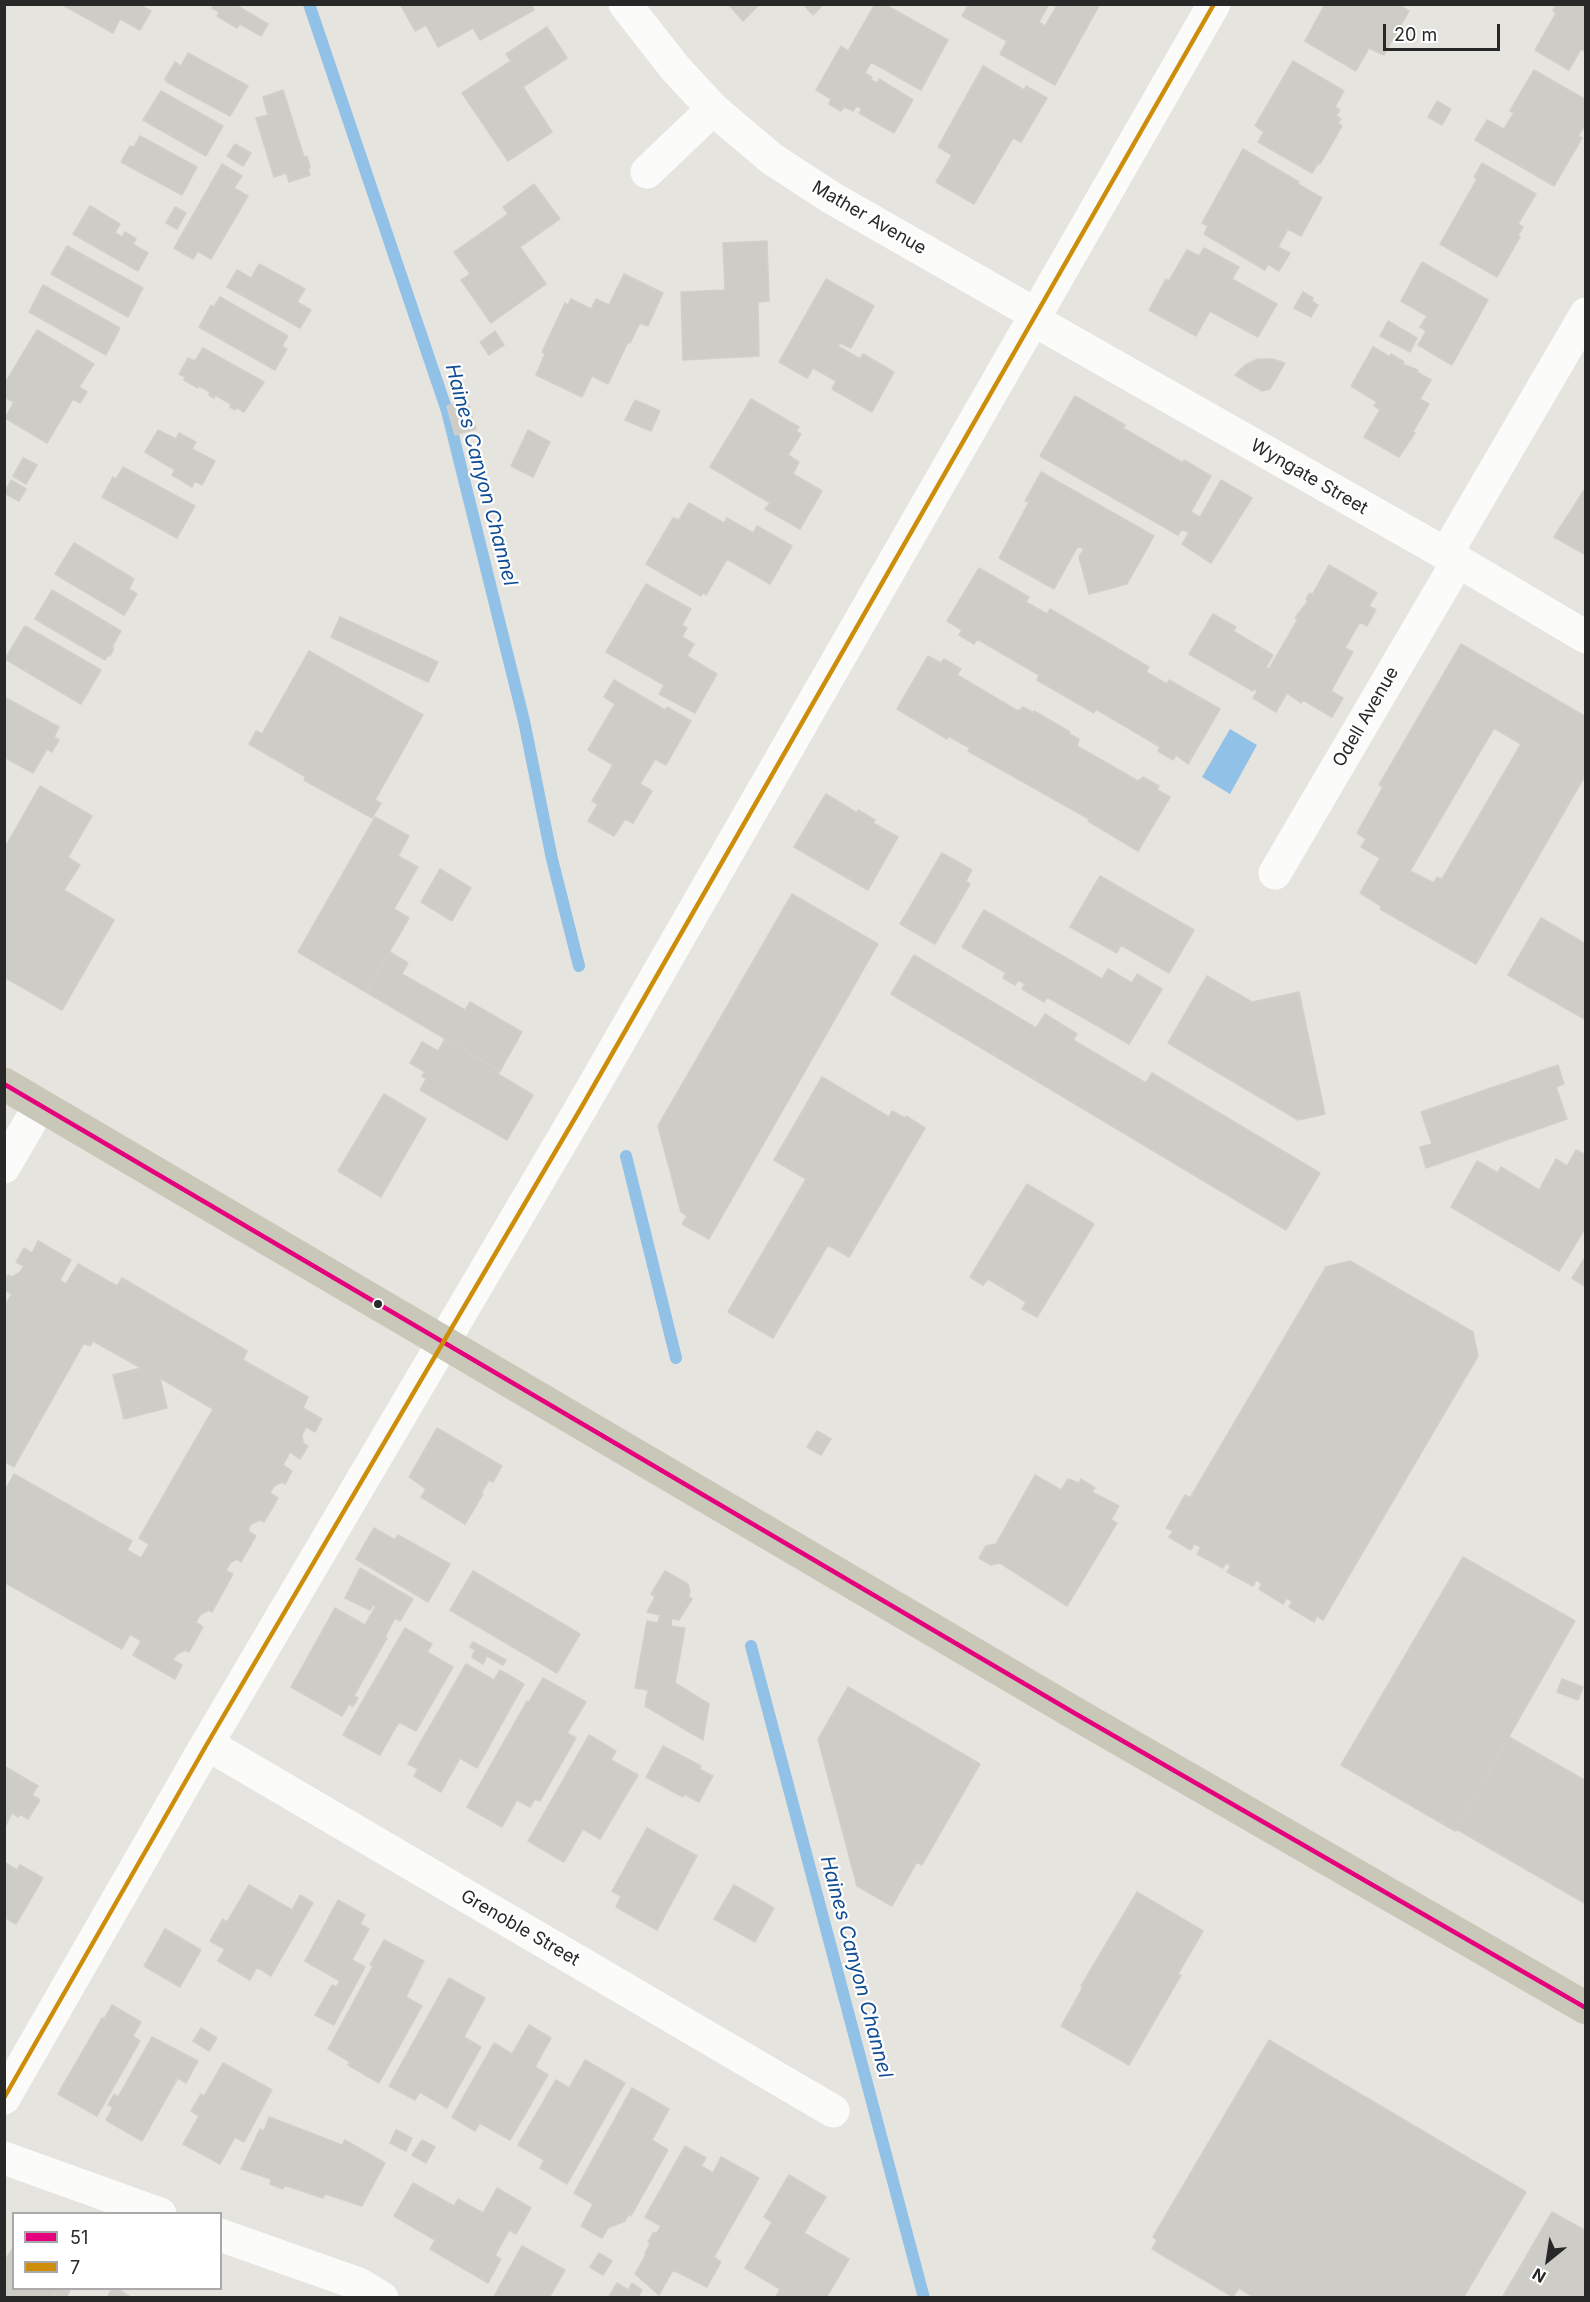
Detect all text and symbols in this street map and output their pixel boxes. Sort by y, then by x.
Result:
scale bar [1386,12,1503,50]
text: 20 m [1394,24,1437,45]
street label: Mather Avenue [808,177,930,259]
water label: Haines Canyon Channel [440,361,522,589]
street label: Wyngate Street [1247,435,1371,519]
street label: Odell Avenue [1329,663,1403,771]
unlabelled marker [372,1298,384,1310]
water label: Haines Canyon Channel [815,1853,897,2081]
street label: Grenoble Street [457,1885,583,1971]
legend [12,2212,222,2290]
text: 51 [70,2227,88,2248]
north arrow [1518,2230,1578,2290]
text: 7 [70,2257,80,2278]
text: N [1529,2264,1549,2287]

